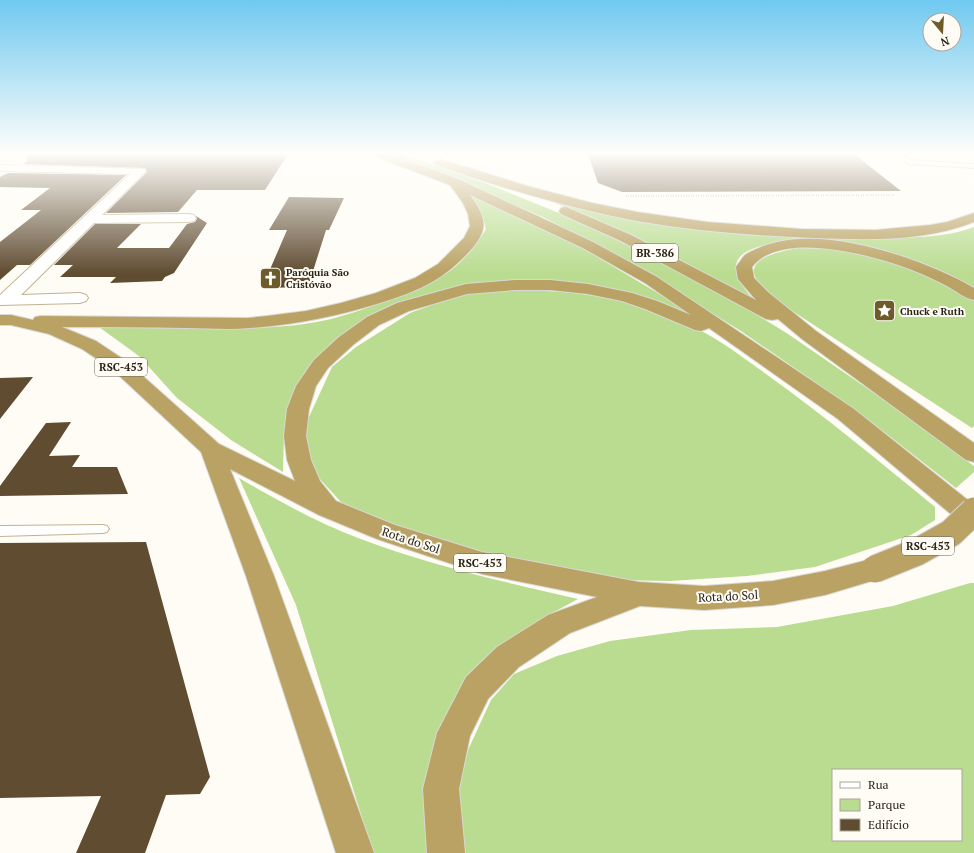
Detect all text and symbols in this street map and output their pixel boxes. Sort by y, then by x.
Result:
north arrow [922,12,962,52]
text: N [938,34,951,50]
road number: BR-386 [632,244,678,262]
church icon: Paróquia São Cristóvão [257,265,283,291]
place label: Paróquia São Cristóvão [286,266,349,291]
place icon: Chuck e Ruth [872,298,898,324]
place label: Chuck e Ruth [900,305,965,318]
road number: RSC-453 [95,358,147,376]
street label: Rota do Sol [380,524,442,557]
road number: RSC-453 [902,537,954,555]
road number: RSC-453 [454,554,506,572]
street label: Rota do Sol [698,587,759,605]
legend [832,769,962,841]
text: Rua [868,777,889,792]
text: Parque [868,797,905,812]
text: Edifício [868,817,909,832]

